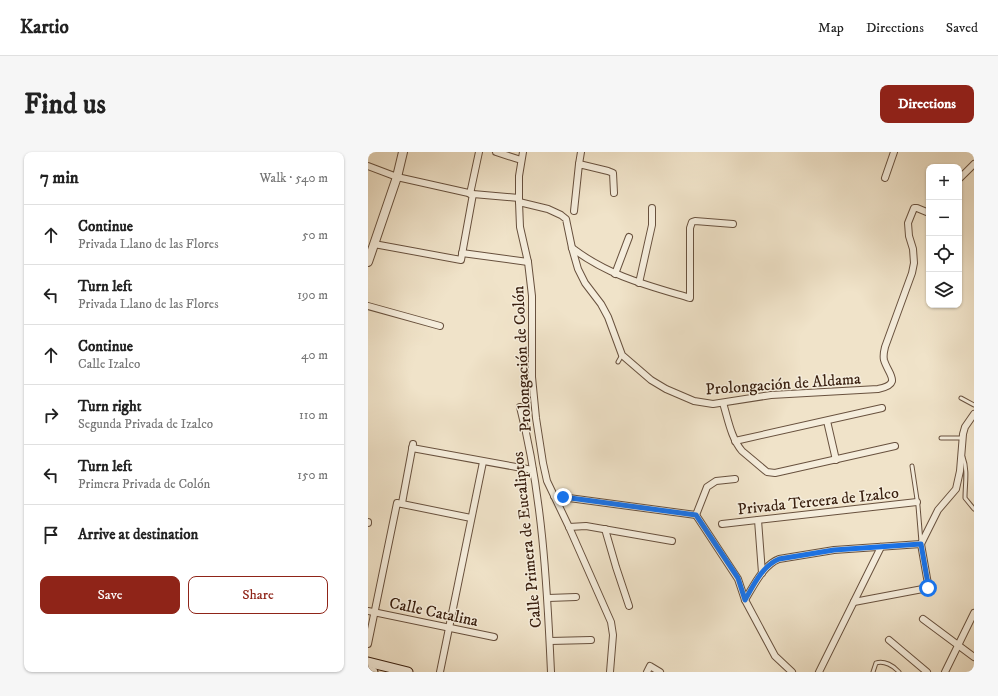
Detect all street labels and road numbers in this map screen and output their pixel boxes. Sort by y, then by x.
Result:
street label: Prolongación de Colón [508,285,536,433]
street label: Prolongación de Aldama [705,369,862,399]
street label: Calle Primera de Eucaliptos [508,451,546,629]
street label: Privada Tercera de Izalco [737,483,900,519]
street label: Calle Catalina [387,593,480,631]

